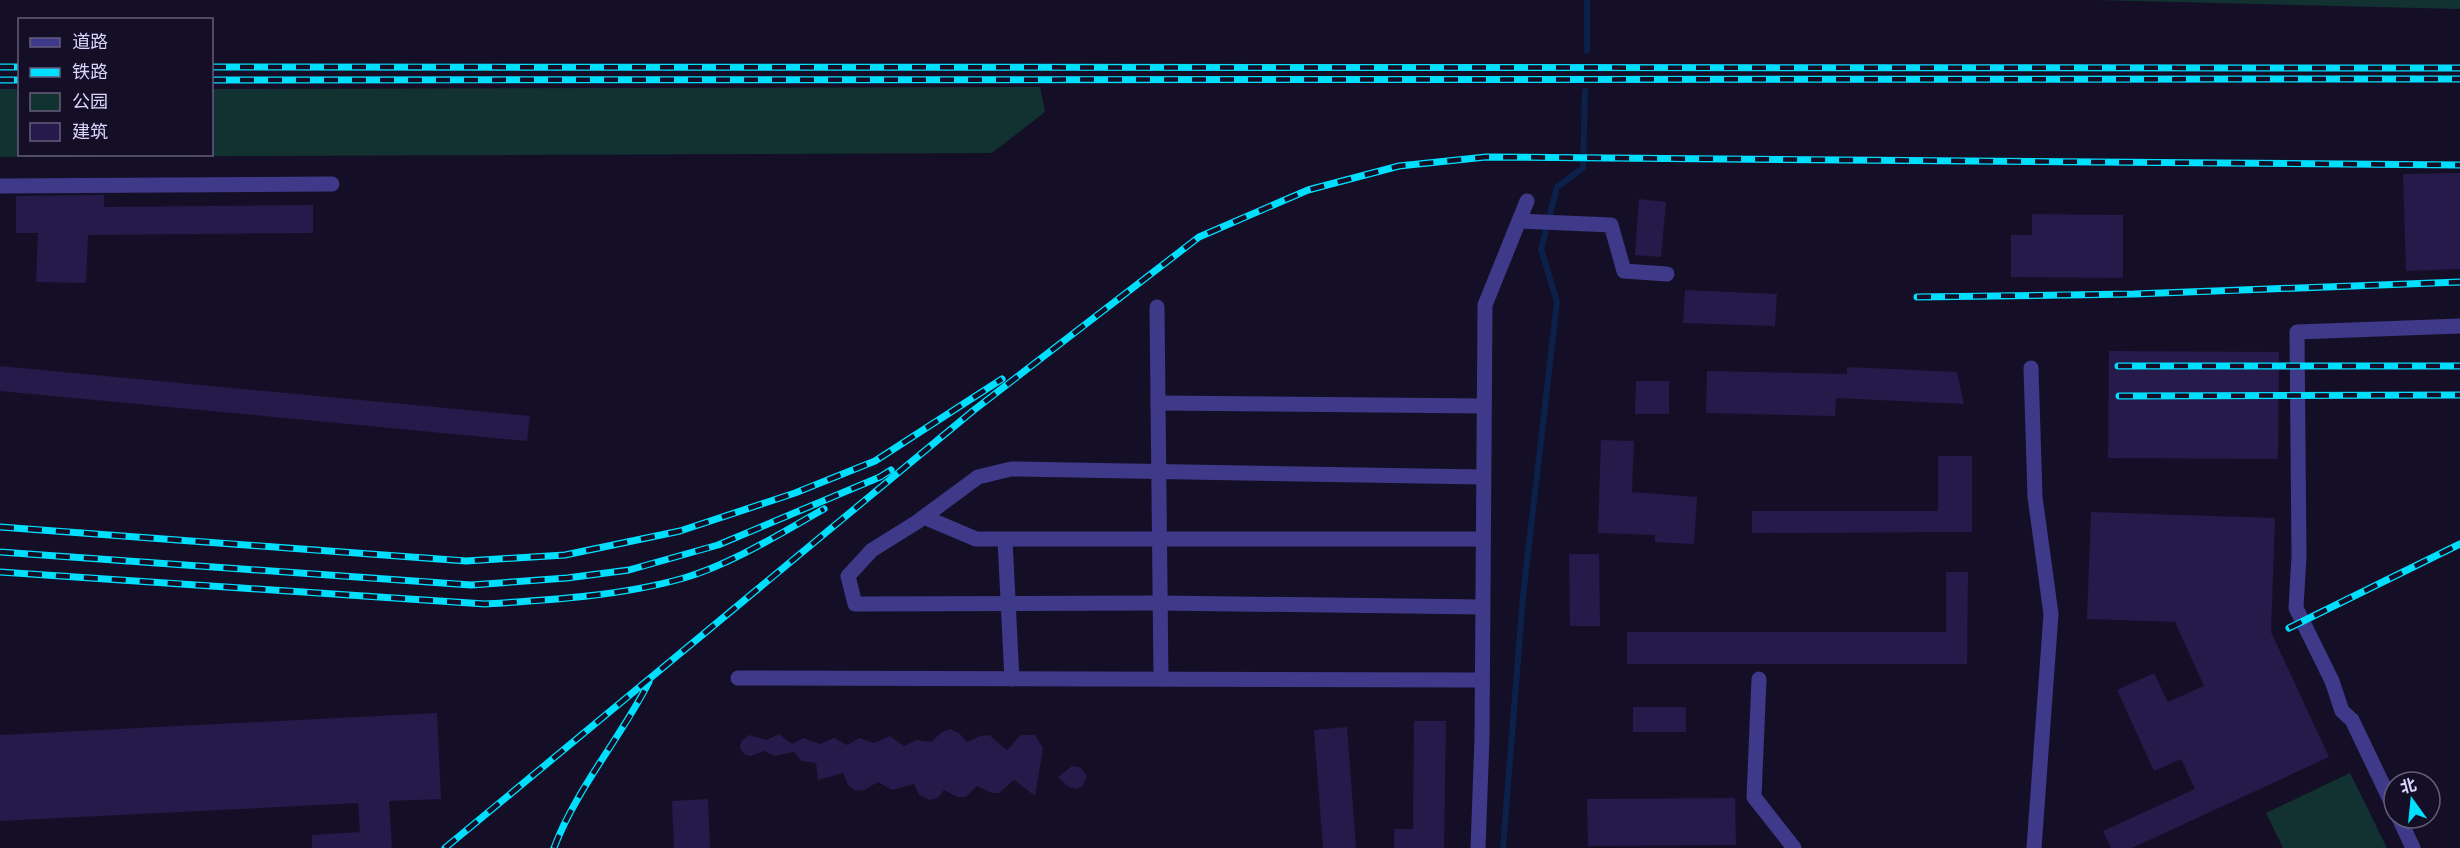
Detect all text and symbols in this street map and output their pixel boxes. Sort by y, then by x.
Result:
legend [18,18,213,156]
text: 道路 [72,32,108,52]
text: 铁路 [72,62,108,82]
text: 公园 [72,93,108,112]
text: 建筑 [72,122,108,142]
north arrow [2382,770,2442,830]
text: 北 [2398,776,2418,796]

